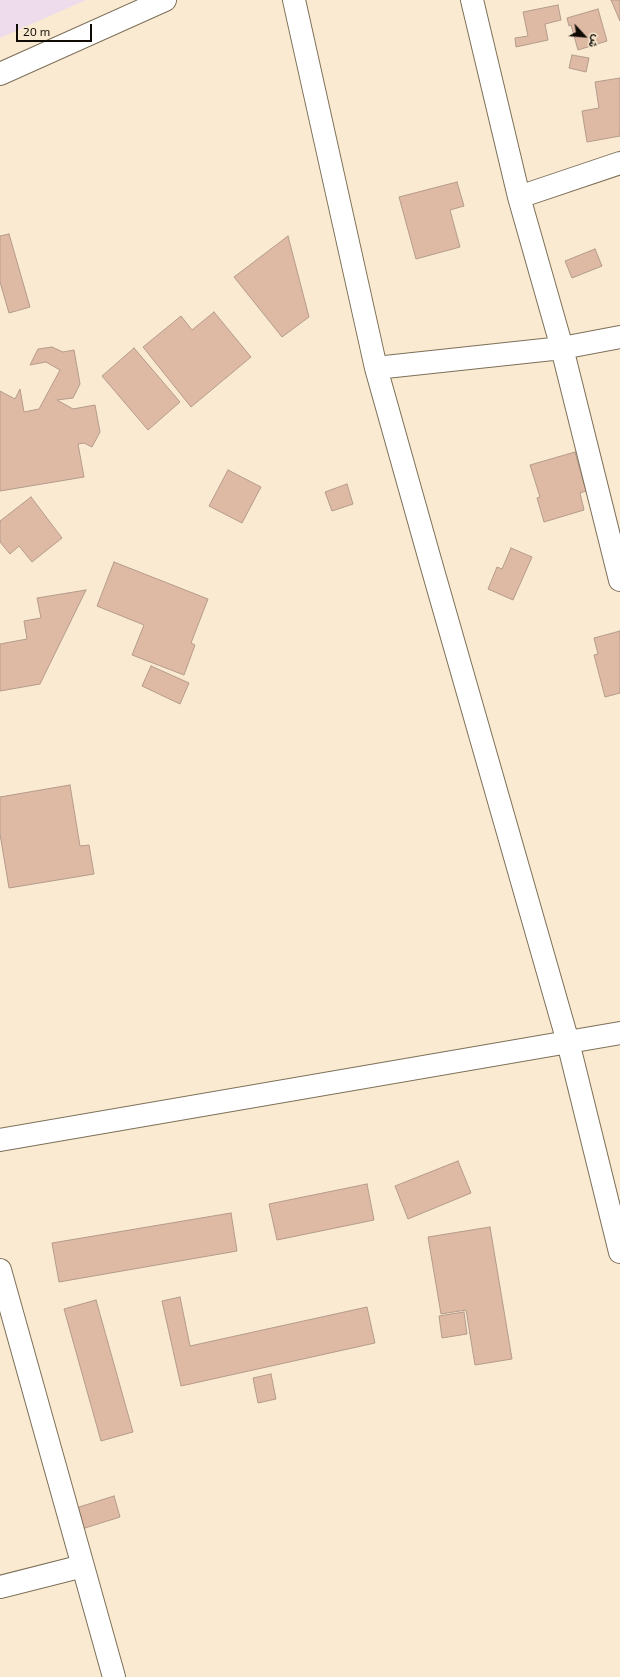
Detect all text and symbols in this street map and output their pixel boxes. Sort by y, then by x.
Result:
scale bar [18,16,94,42]
north arrow [564,16,604,56]
text: 20 m [23,24,50,38]
text: ش [586,33,604,50]

